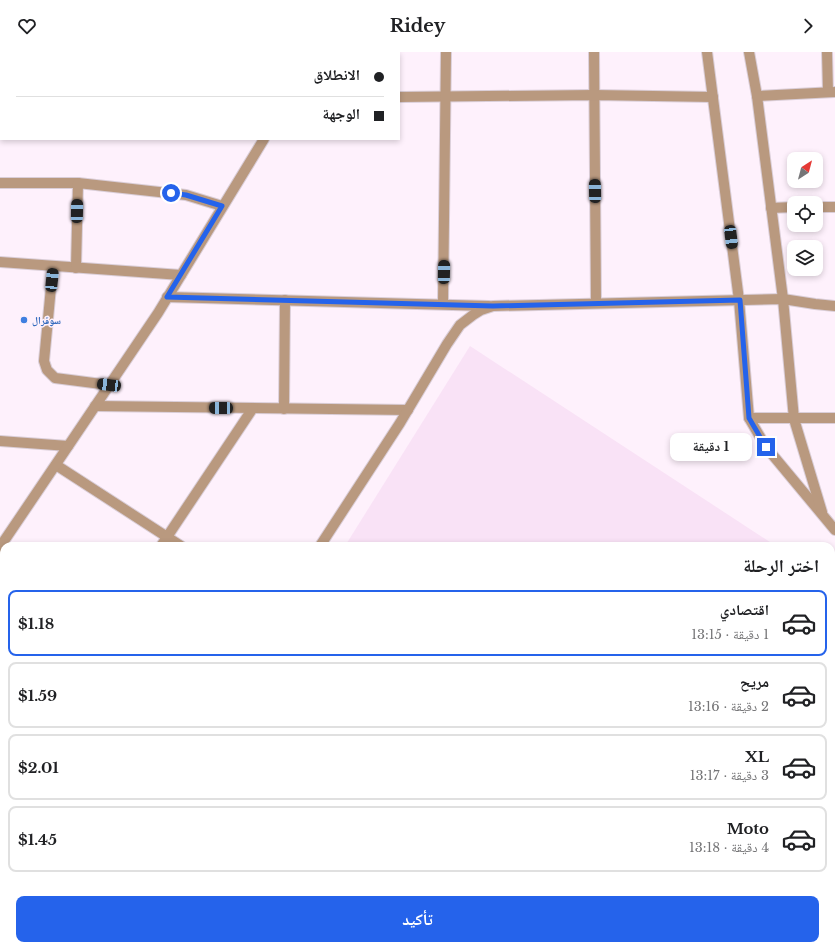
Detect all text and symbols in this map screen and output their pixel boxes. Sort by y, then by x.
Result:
icon: heart [16,15,38,37]
text: Ridey [390,15,445,37]
icon: forward [797,15,819,37]
text: الانطلاق [314,65,360,84]
text: الوجهة [322,104,360,123]
north arrow [787,152,823,188]
map controls [787,152,823,276]
car [589,179,601,203]
route start [162,184,180,202]
button: locate [787,196,823,232]
car [71,199,83,223]
car [724,224,738,250]
button: layers [787,240,823,276]
car [438,260,450,284]
car [45,267,59,293]
place label: سوقرال [32,314,61,327]
marker: سوقرال [19,315,29,325]
car [96,378,122,392]
car [209,402,233,414]
callout: 1 دقيقة [670,433,752,461]
text: 1 دقيقة [693,438,729,455]
route end [757,438,775,456]
text: اختر الرحلة [743,555,819,577]
text: اقتصادي [720,600,769,619]
icon: car [781,605,817,641]
text: $1.18 [18,614,54,633]
text: 1 دقيقة · 13:15 [691,626,769,643]
text: مريح [740,672,769,691]
icon: car [781,677,817,713]
text: $1.59 [18,686,57,705]
text: 2 دقيقة · 13:16 [688,698,769,715]
text: XL [745,747,769,766]
icon: car [781,749,817,785]
text: $2.01 [18,758,59,777]
text: 3 دقيقة · 13:17 [690,767,769,784]
text: Moto [727,819,769,838]
icon: car [781,821,817,857]
text: $1.45 [18,830,57,849]
text: 4 دقيقة · 13:18 [689,839,769,856]
button: تأكيد [16,896,819,942]

